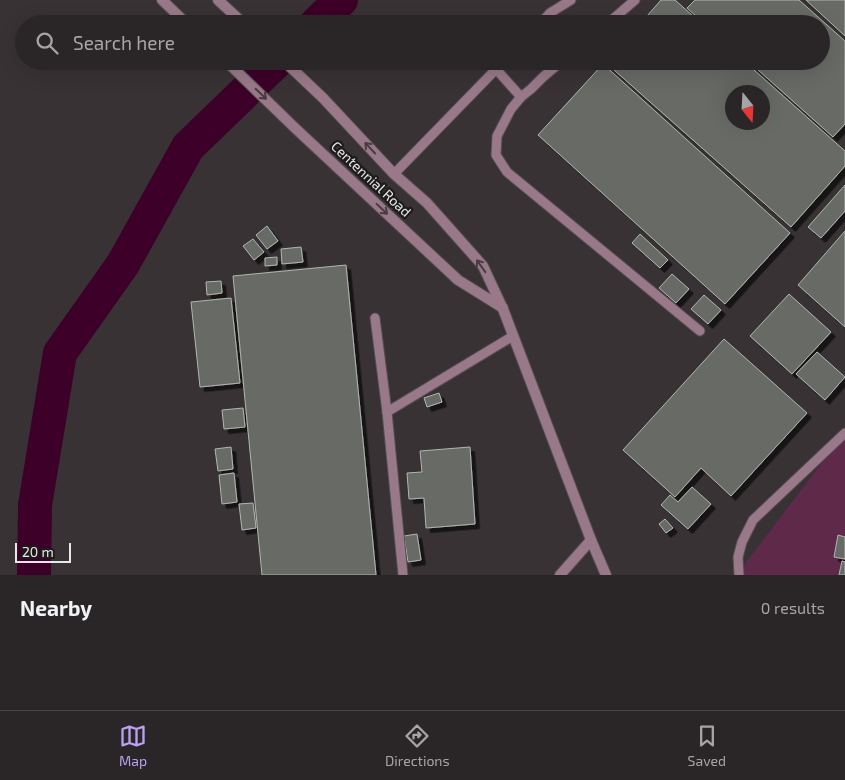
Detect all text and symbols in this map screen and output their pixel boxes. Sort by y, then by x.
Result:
search box [15,15,830,70]
icon: search [33,29,61,57]
text: Search here [73,31,175,54]
north arrow [725,85,770,130]
one-way arrow [254,88,266,100]
street label: Centennial Road [328,137,415,220]
one-way arrow [364,141,376,154]
one-way arrow [376,203,388,215]
one-way arrow [476,259,486,273]
scale bar [15,540,71,563]
text: 20 m [22,543,54,560]
text: Nearby [20,595,92,620]
text: 0 results [761,598,825,617]
tab: Map [119,722,147,769]
tab: Directions [385,722,450,769]
tab: Saved [688,722,726,769]

